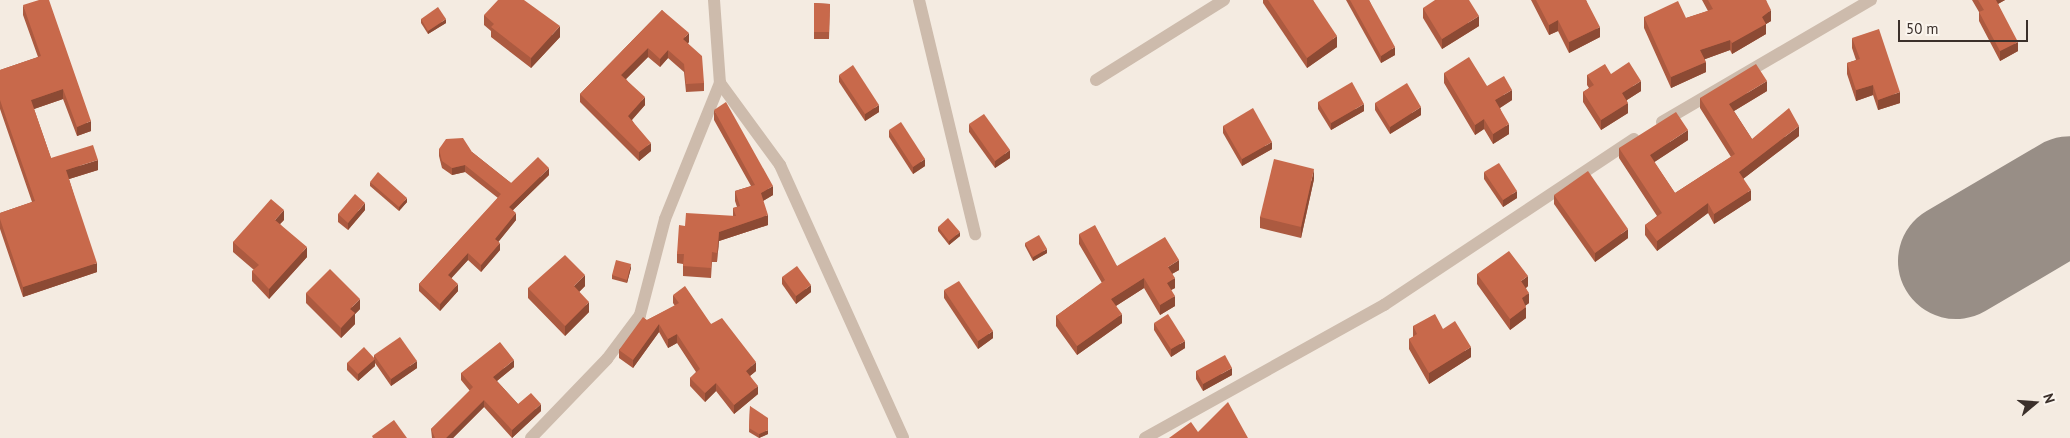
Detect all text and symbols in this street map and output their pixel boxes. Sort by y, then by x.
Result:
scale bar [1900,10,2030,42]
text: 50 m [1906,19,1939,38]
north arrow [2010,378,2060,428]
text: N [2039,391,2059,406]

